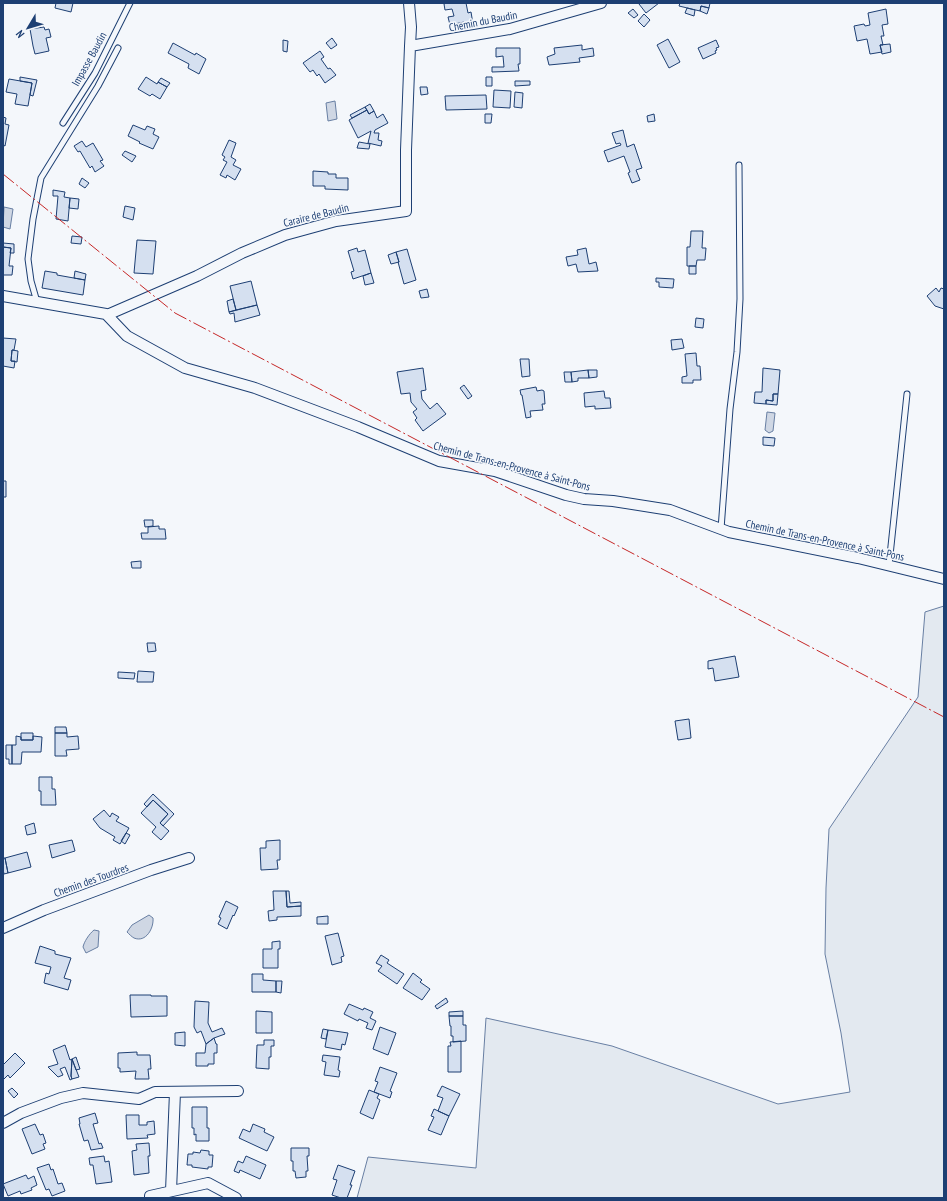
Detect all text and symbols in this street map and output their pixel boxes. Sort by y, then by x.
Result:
street label: Chemin du Baudin [448,7,519,34]
north arrow [8,8,48,48]
text: N [13,27,27,41]
street label: Impasse Baudin [68,29,110,88]
street label: Caraire de Baudin [282,200,350,230]
street label: Chemin de Trans-en-Provence à Saint-Pons [432,438,592,494]
street label: Chemin de Trans-en-Provence à Saint-Pons [744,516,906,564]
street label: Chemin des Tourdres [52,860,131,900]

